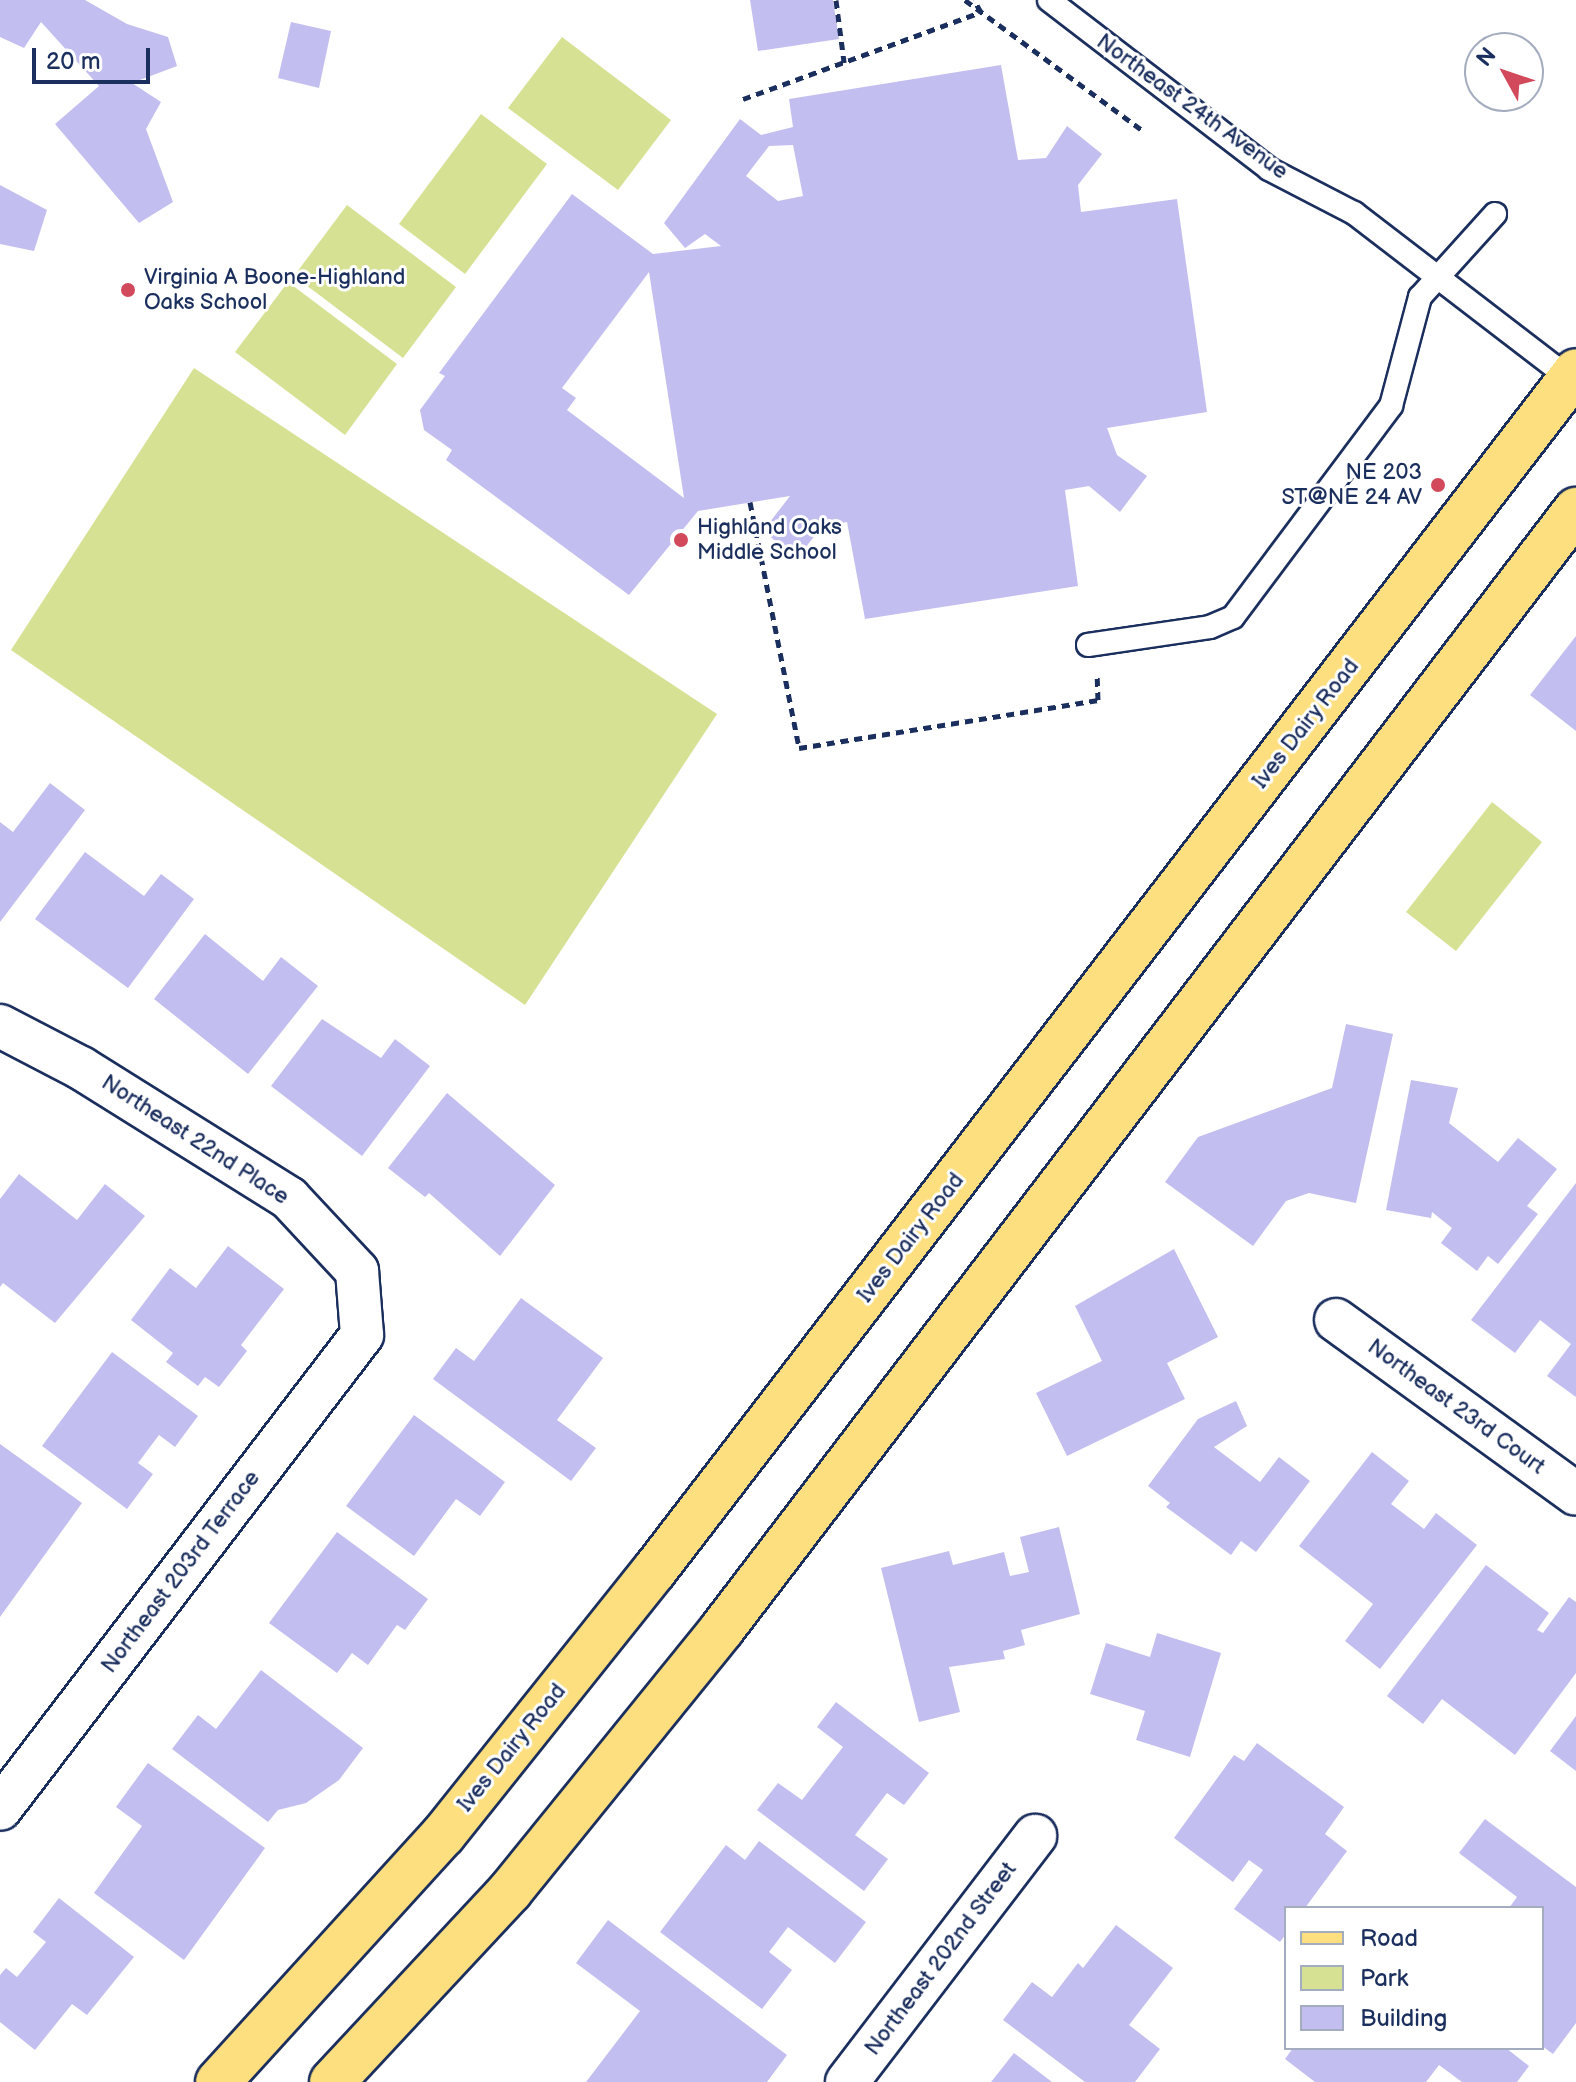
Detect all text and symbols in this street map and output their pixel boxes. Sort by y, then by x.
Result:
street label: Northeast 24th Avenue [1091,29,1293,185]
scale bar [36,32,154,82]
north arrow [1464,32,1544,112]
text: N [1471,43,1502,73]
text: 20 m [46,47,101,76]
place label: Virginia A Boone-Highland Oaks School [144,264,405,316]
marker: Virginia A Boone-Highland Oaks School [119,281,137,299]
place label: NE 203 ST@NE 24 AV [1281,459,1422,510]
marker: NE 203 ST@NE 24 AV [1429,476,1447,494]
place label: Highland Oaks Middle School [697,514,842,566]
marker: Highland Oaks Middle School [672,531,690,549]
street label: Ives Dairy Road [1247,653,1365,795]
street label: Northeast 22nd Place [96,1070,294,1210]
street label: Ives Dairy Road [852,1167,970,1309]
street label: Northeast 23rd Court [1362,1334,1550,1480]
street label: Northeast 203rd Terrace [96,1465,266,1679]
street label: Ives Dairy Road [452,1678,572,1818]
street label: Northeast 202nd Street [860,1857,1022,2061]
legend [1284,1906,1544,2050]
text: Road [1360,1924,1418,1953]
text: Park [1360,1964,1408,1993]
text: Building [1360,2004,1447,2033]

